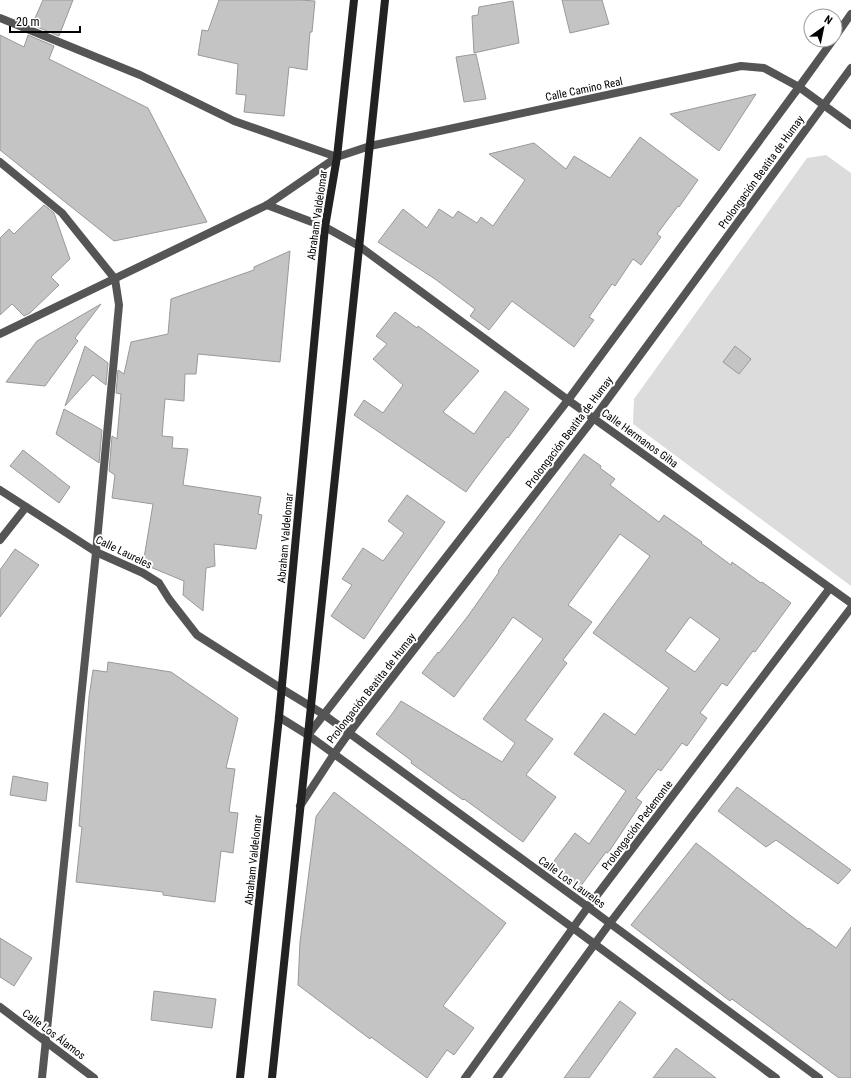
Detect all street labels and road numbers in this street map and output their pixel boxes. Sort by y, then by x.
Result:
street label: Calle Camino Real [544,75,624,104]
street label: Prolongación Beatita de Humay [716,113,807,231]
street label: Abraham Valdelomar [305,169,330,261]
street label: Prolongación Beatita de Humay [523,374,616,491]
street label: Calle Hermanos Giha [599,406,680,470]
street label: Abraham Valdelomar [275,492,296,584]
street label: Calle Laureles [93,533,154,572]
street label: Prolongación Beatita de Humay [324,630,419,746]
street label: Prolongación Pedemonte [599,778,675,873]
street label: Abraham Valdelomar [242,814,265,906]
street label: Calle Los Laureles [536,854,608,911]
street label: Calle Los Álamos [20,1006,88,1062]

